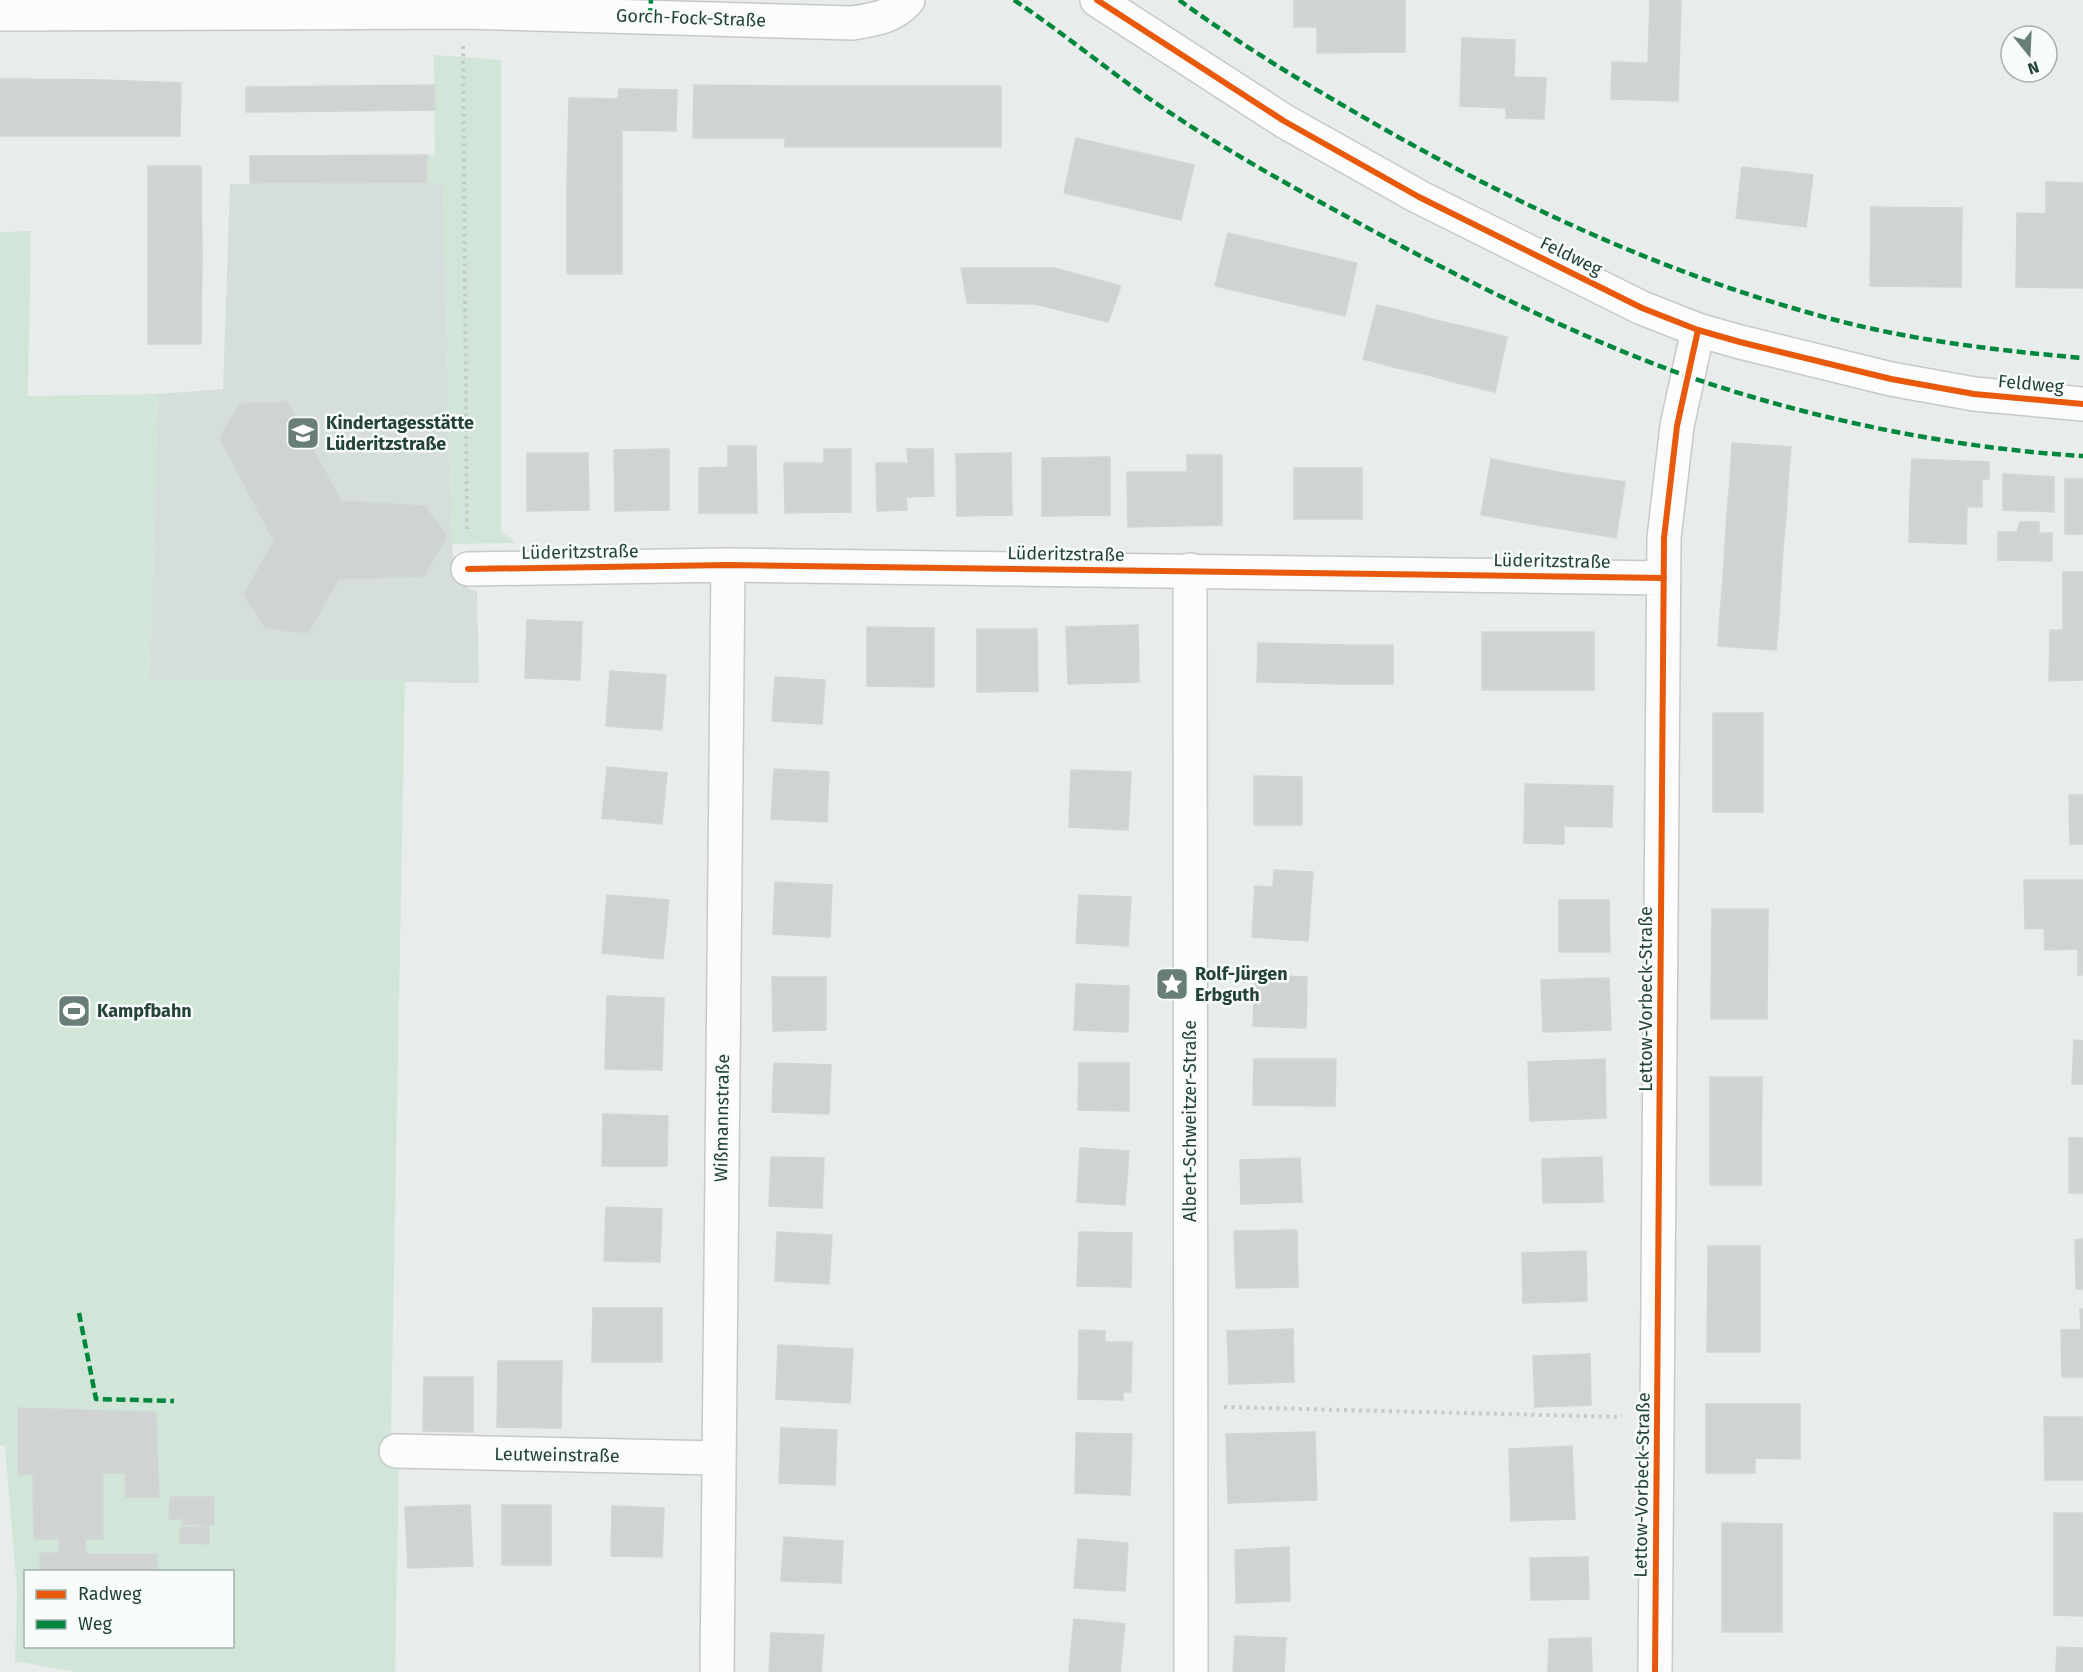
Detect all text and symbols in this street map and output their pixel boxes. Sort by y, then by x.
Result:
street label: Gorch-Fock-Straße [616,4,766,32]
north arrow [1999,24,2059,84]
text: N [2026,57,2041,78]
street label: Feldweg [1536,232,1606,281]
street label: Feldweg [1997,370,2065,398]
place label: Kindertagesstätte Lüderitzstraße [326,412,474,455]
school or university icon: Kindertagesstätte Lüderitzstraße [285,415,321,451]
street label: Lüderitzstraße [521,540,639,564]
street label: Lüderitzstraße [1007,542,1125,566]
street label: Lüderitzstraße [1493,549,1611,573]
street label: Lettow-Vorbeck-Straße [1635,906,1657,1092]
place label: Rolf-Jürgen Erbguth [1195,963,1288,1006]
place icon: Rolf-Jürgen Erbguth [1154,966,1190,1002]
sports icon: Kampfbahn [56,993,92,1029]
place label: Kampfbahn [97,1000,192,1022]
street label: Albert-Schweitzer-Straße [1179,1020,1201,1222]
street label: Wißmannstraße [710,1054,734,1182]
street label: Lettow-Vorbeck-Straße [1629,1392,1655,1578]
street label: Leutweinstraße [494,1443,620,1467]
legend [24,1570,234,1648]
text: Radweg [78,1583,142,1605]
text: Weg [78,1613,112,1635]

